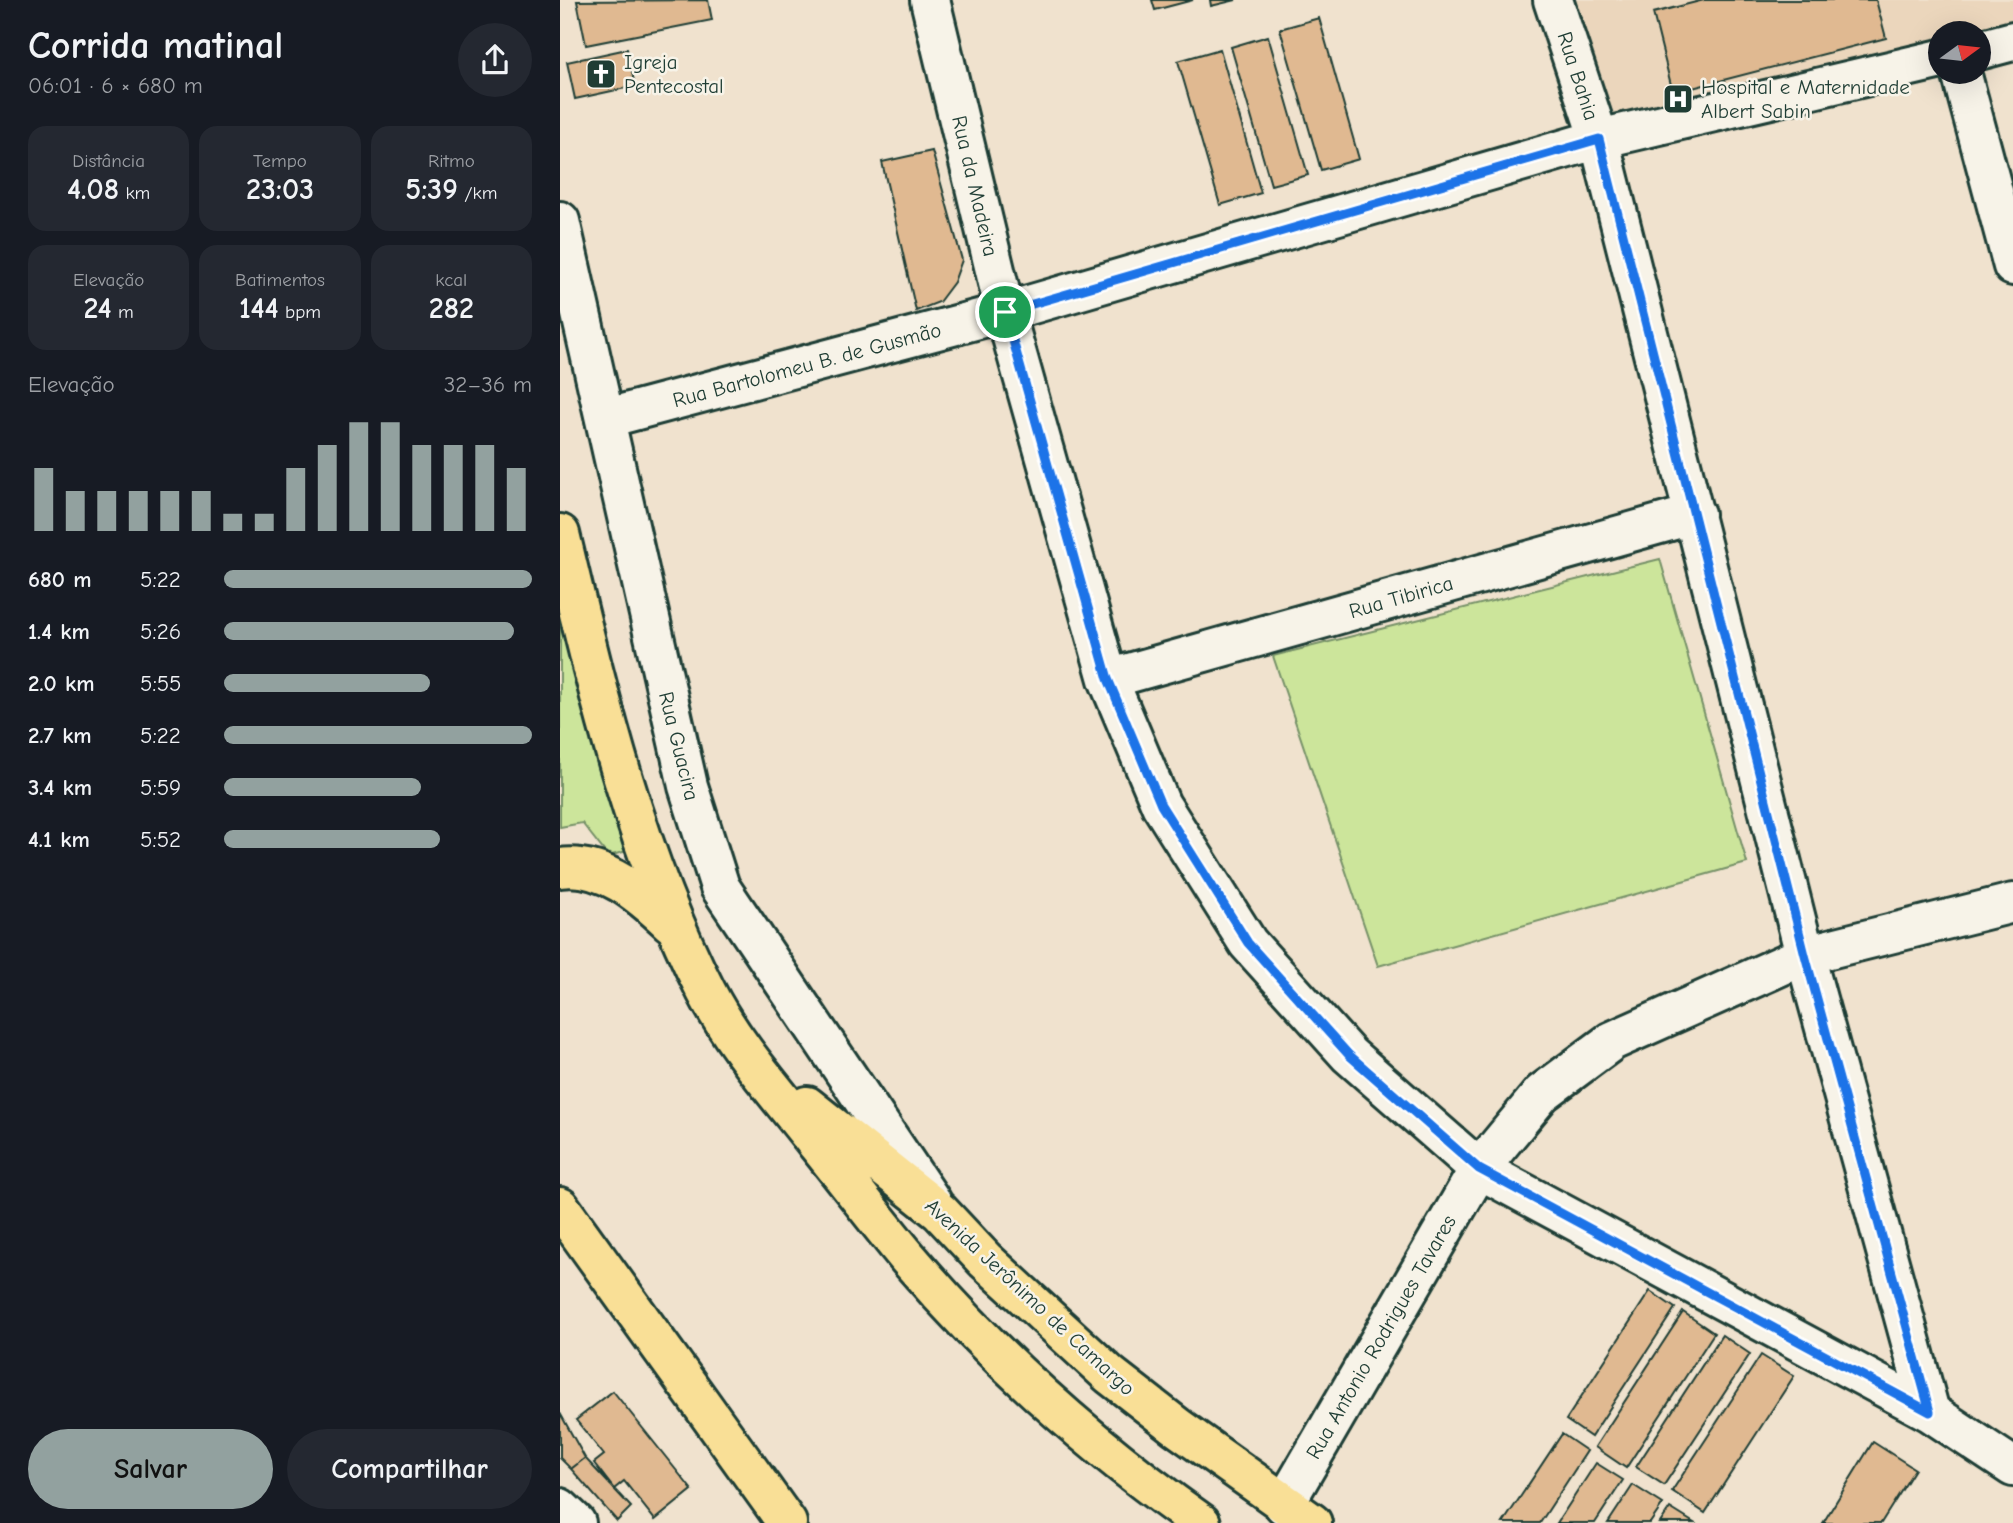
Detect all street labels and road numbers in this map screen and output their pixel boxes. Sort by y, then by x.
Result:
street label: Rua Bahia [1552,29,1604,123]
street label: Rua da Madeira [947,113,1003,259]
street label: Rua Bartolomeu B. de Gusmão [670,318,944,412]
street label: Rua Tibirica [1346,571,1456,623]
street label: Rua Guacira [654,689,704,803]
street label: Avenida Jerônimo de Camargo [920,1193,1140,1401]
street label: Rua Antonio Rodrigues Tavares [1301,1211,1461,1463]

